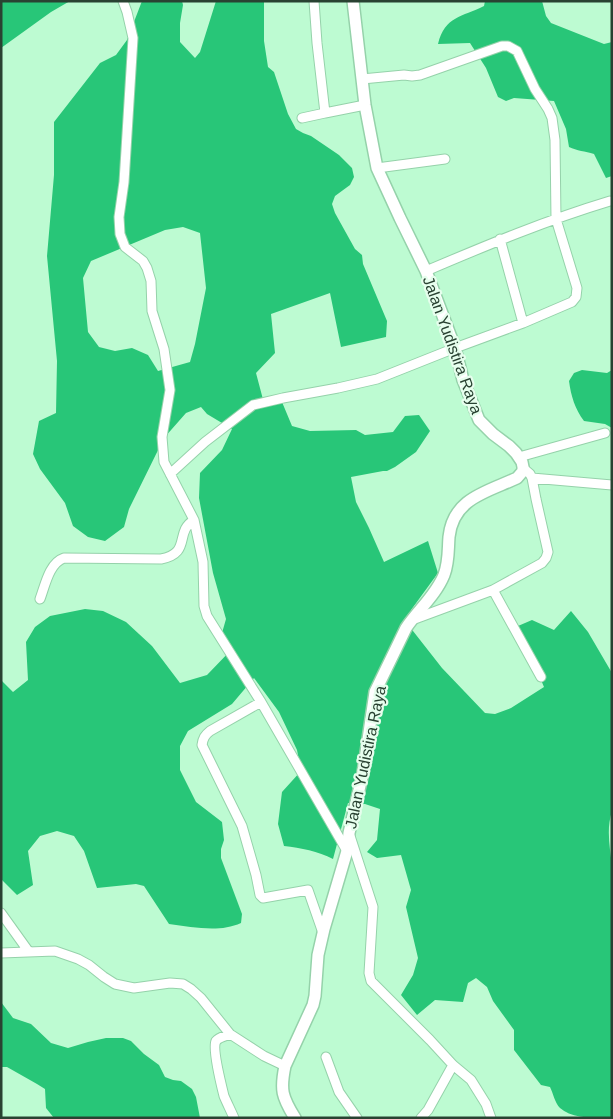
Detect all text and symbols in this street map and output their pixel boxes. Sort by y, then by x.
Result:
street label: Jalan Yudistira Raya [420,274,485,417]
street label: Jalan Yudistira Raya [342,684,389,830]

